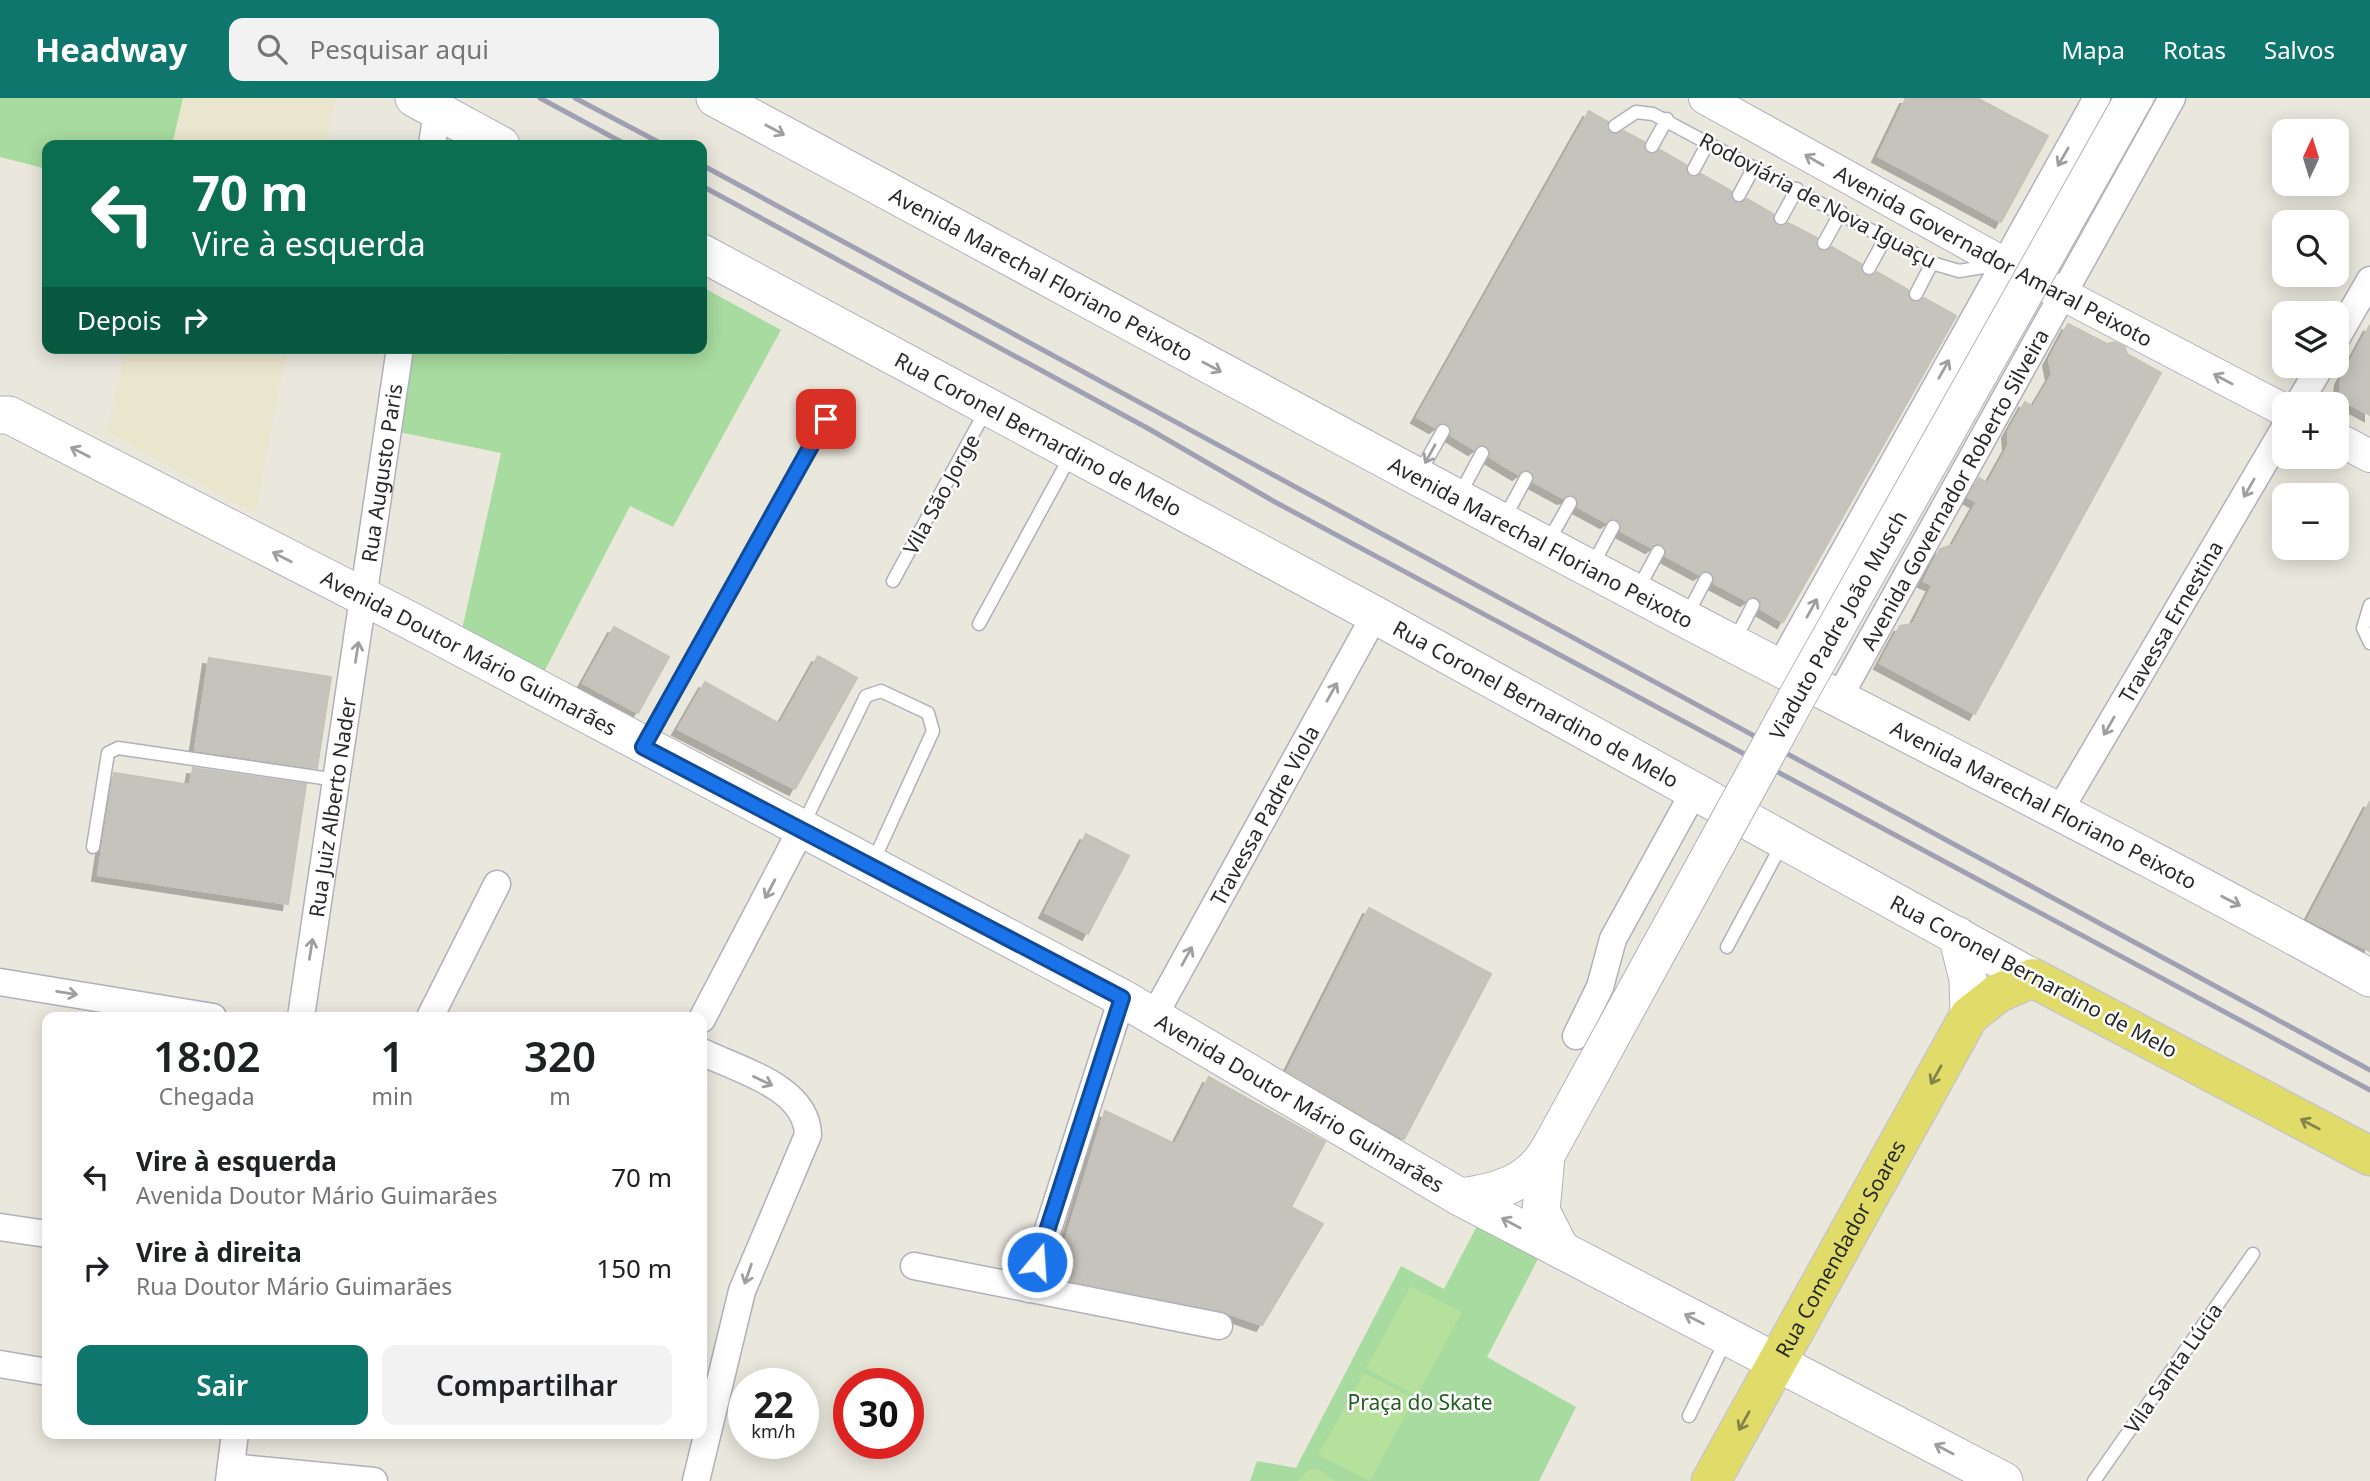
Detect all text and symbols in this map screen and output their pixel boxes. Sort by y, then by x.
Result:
search box [229,18,719,81]
text: Headway [35,27,187,72]
icon: search [253,30,291,68]
text: Pesquisar aqui [309,31,489,67]
text: Mapa [2061,33,2125,66]
text: Rotas [2163,33,2226,66]
text: Salvos [2264,33,2335,66]
north arrow [2272,119,2348,196]
map controls [2272,119,2349,560]
one-way arrow [765,124,785,138]
street label: Rodoviária de Nova Iguaçu [1695,126,1941,274]
one-way arrow [2056,147,2070,167]
one-way arrow [1804,153,1825,166]
text: 70 m [192,159,309,225]
street label: Avenida Governador Amaral Peixoto [1830,159,2158,353]
icon: left [77,168,168,259]
street label: Avenida Marechal Floriano Peixoto [885,181,1198,368]
button: search [2272,210,2349,287]
text: Vire à esquerda [192,222,426,265]
icon: right [176,301,214,339]
button: layers [2272,301,2349,378]
text: Depois [77,302,162,338]
street label: Avenida Governador Roberto Silveira [1854,324,2055,655]
street label: Rua Coronel Bernardino de Melo [890,345,1187,523]
one-way arrow [1938,359,1951,380]
one-way arrow [1202,360,1222,374]
one-way arrow [2213,371,2234,385]
street label: Rua Augusto Paris [354,382,409,564]
pin [796,389,856,449]
button: + [2272,392,2349,469]
icon: arrive [807,400,845,438]
street label: Vila São Jorge [896,429,986,559]
one-way arrow [1423,443,1436,464]
one-way arrow [70,445,91,458]
street label: Avenida Marechal Floriano Peixoto [1384,450,1698,635]
one-way arrow [2242,477,2256,497]
button: − [2272,483,2349,560]
street label: Viaduto Padre João Musch [1762,505,1913,744]
street label: Travessa Ernestina [2112,535,2229,708]
one-way arrow [272,549,293,563]
street label: Avenida Doutor Mário Guimarães [317,563,622,742]
one-way arrow [1806,598,1819,619]
street label: Rua Coronel Bernardino de Melo [1388,614,1684,794]
one-way arrow [350,641,363,664]
one-way arrow [1325,683,1339,703]
street label: Rua Juiz Alberto Nader [302,695,362,919]
street label: Avenida Marechal Floriano Peixoto [1886,714,2202,895]
one-way arrow [2102,716,2116,736]
street label: Travessa Padre Viola [1204,720,1325,910]
one-way arrow [762,878,776,898]
street label: Rua Coronel Bernardino de Melo [1885,888,2183,1064]
one-way arrow [2220,895,2241,908]
one-way arrow [305,938,318,961]
one-way arrow [1181,946,1194,967]
one-way arrow [55,987,78,1000]
street label: Avenida Doutor Mário Guimarães [1151,1007,1449,1199]
text: 18:02 [153,1027,261,1084]
text: 1 [380,1027,404,1084]
text: 320 [524,1027,596,1084]
one-way arrow [1929,1065,1943,1085]
one-way arrow [752,1075,773,1089]
text: Chegada [159,1080,255,1112]
text: min [371,1080,413,1112]
text: m [549,1080,571,1112]
one-way arrow [2300,1116,2320,1130]
street label: Rua Comendador Soares [1769,1135,1912,1362]
text: Vire à esquerda [136,1143,337,1179]
icon: left [77,1158,115,1196]
text: 70 m [611,1159,672,1195]
text: Avenida Doutor Mário Guimarães [136,1179,497,1211]
one-way arrow [1501,1216,1522,1230]
position arrow [1000,1225,1074,1299]
text: Vire à direita [136,1234,302,1270]
icon: right [77,1249,115,1287]
text: 150 m [596,1250,672,1286]
one-way arrow [741,1262,753,1284]
text: Rua Doutor Mário Guimarães [136,1270,452,1302]
street label: Vila Santa Lúcia [2118,1297,2228,1439]
one-way arrow [1684,1312,1705,1325]
button: Sair [77,1345,368,1425]
button: Compartilhar [382,1345,672,1425]
speed limit sign: 30 [833,1368,924,1459]
text: 22 [753,1381,794,1428]
park label: Praça do Skate [1347,1388,1493,1416]
one-way arrow [1737,1410,1750,1431]
text: km/h [751,1419,796,1443]
one-way arrow [1934,1442,1955,1455]

